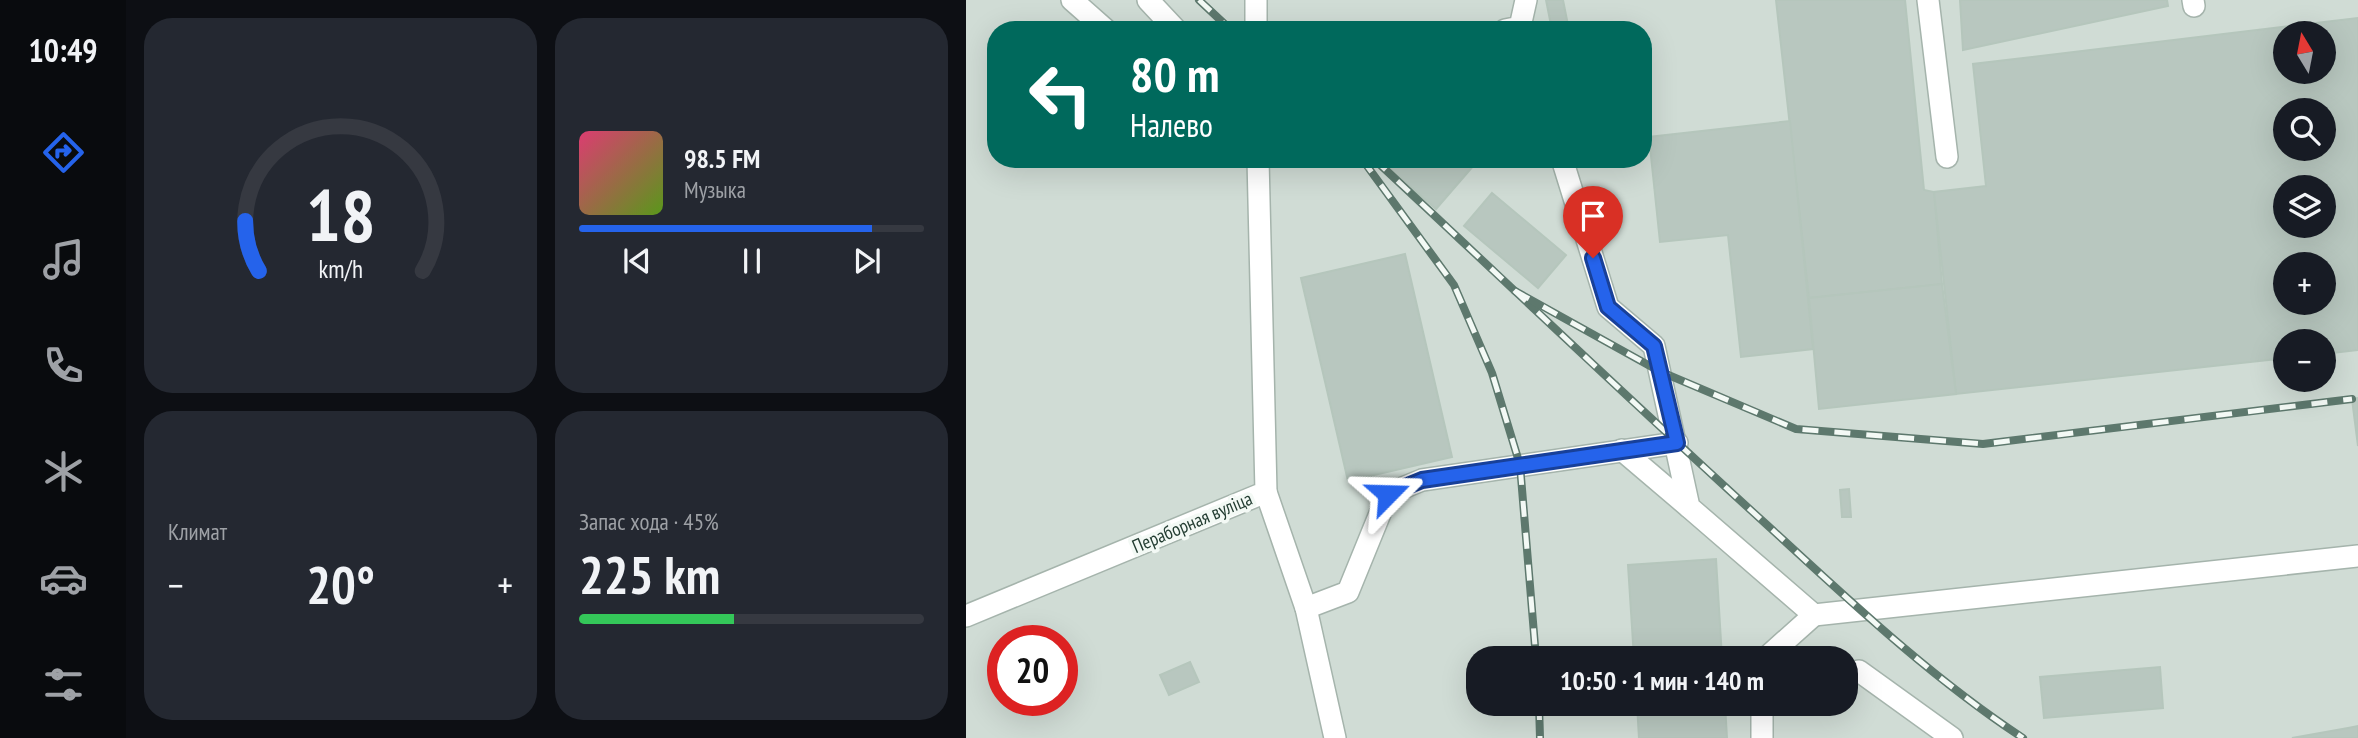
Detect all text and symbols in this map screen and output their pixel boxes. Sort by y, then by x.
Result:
north arrow [2273,21,2336,84]
map controls [2273,21,2336,392]
text: 10:49 [28,29,98,71]
text: 80 m [1130,42,1219,106]
icon: left [1015,49,1106,140]
button: search [2273,98,2336,161]
text: Налево [1130,104,1213,146]
icon: directions [39,128,88,177]
text: 98.5 FM [684,142,760,175]
text: 18 [306,168,375,262]
text: Музыка [684,175,746,204]
button: layers [2273,175,2336,238]
pin [1563,186,1623,258]
icon: arrive [1574,197,1612,235]
icon: music [39,235,88,284]
icon: previous [618,242,656,280]
icon: pause [733,242,771,280]
icon: next [848,242,886,280]
button: + [2273,252,2336,315]
text: km/h [318,253,363,285]
button: − [2273,329,2336,392]
icon: phone [39,341,88,390]
icon: climate [39,447,88,496]
position arrow [1351,457,1425,531]
street label: Пераборная вуліца [1128,486,1256,558]
text: Запас хода · 45% [579,507,719,536]
text: Климат [168,517,227,546]
text: 225 km [579,541,720,608]
text: 20° [306,551,375,618]
icon: car [39,554,88,603]
text: − [168,560,184,609]
text: + [497,560,513,609]
speed limit sign: 20 [987,625,1078,716]
icon: filters [39,660,88,709]
text: 10:50 · 1 мин · 140 m [1560,664,1764,697]

